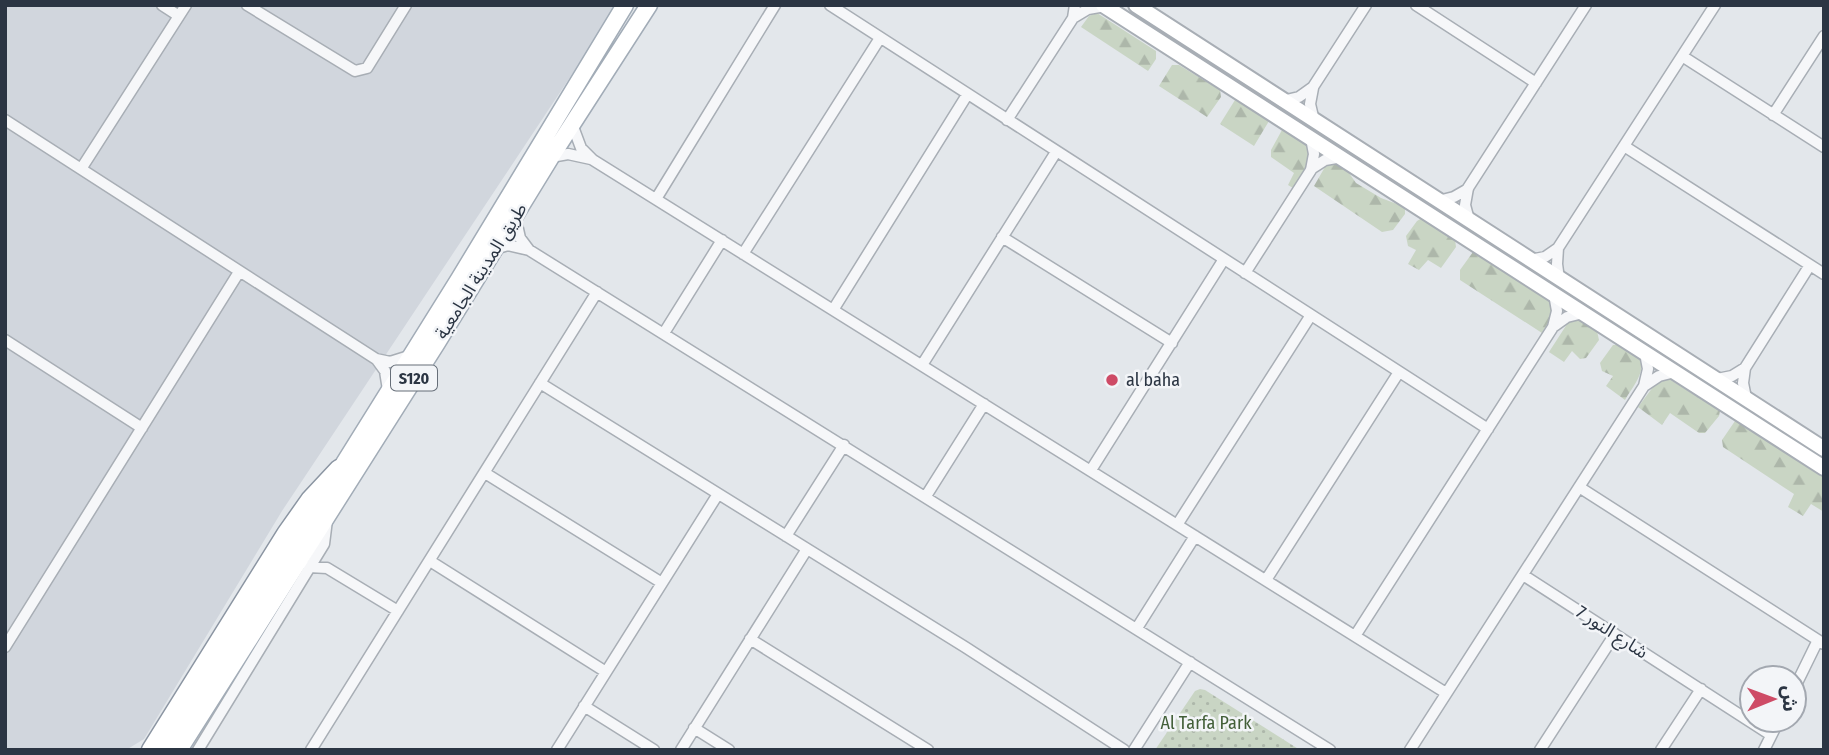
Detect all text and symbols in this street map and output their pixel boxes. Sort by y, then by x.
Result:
street label: طريق المدينة الجامعية [430,199,532,343]
road number: S120 [391,366,437,390]
place label: al baha [1126,369,1180,391]
marker: al baha [1104,372,1120,388]
street label: شارع النور 7 [1570,601,1652,666]
north arrow [1738,664,1808,734]
text: ش [1778,685,1801,712]
park label: Al Tarfa Park [1160,712,1252,734]

